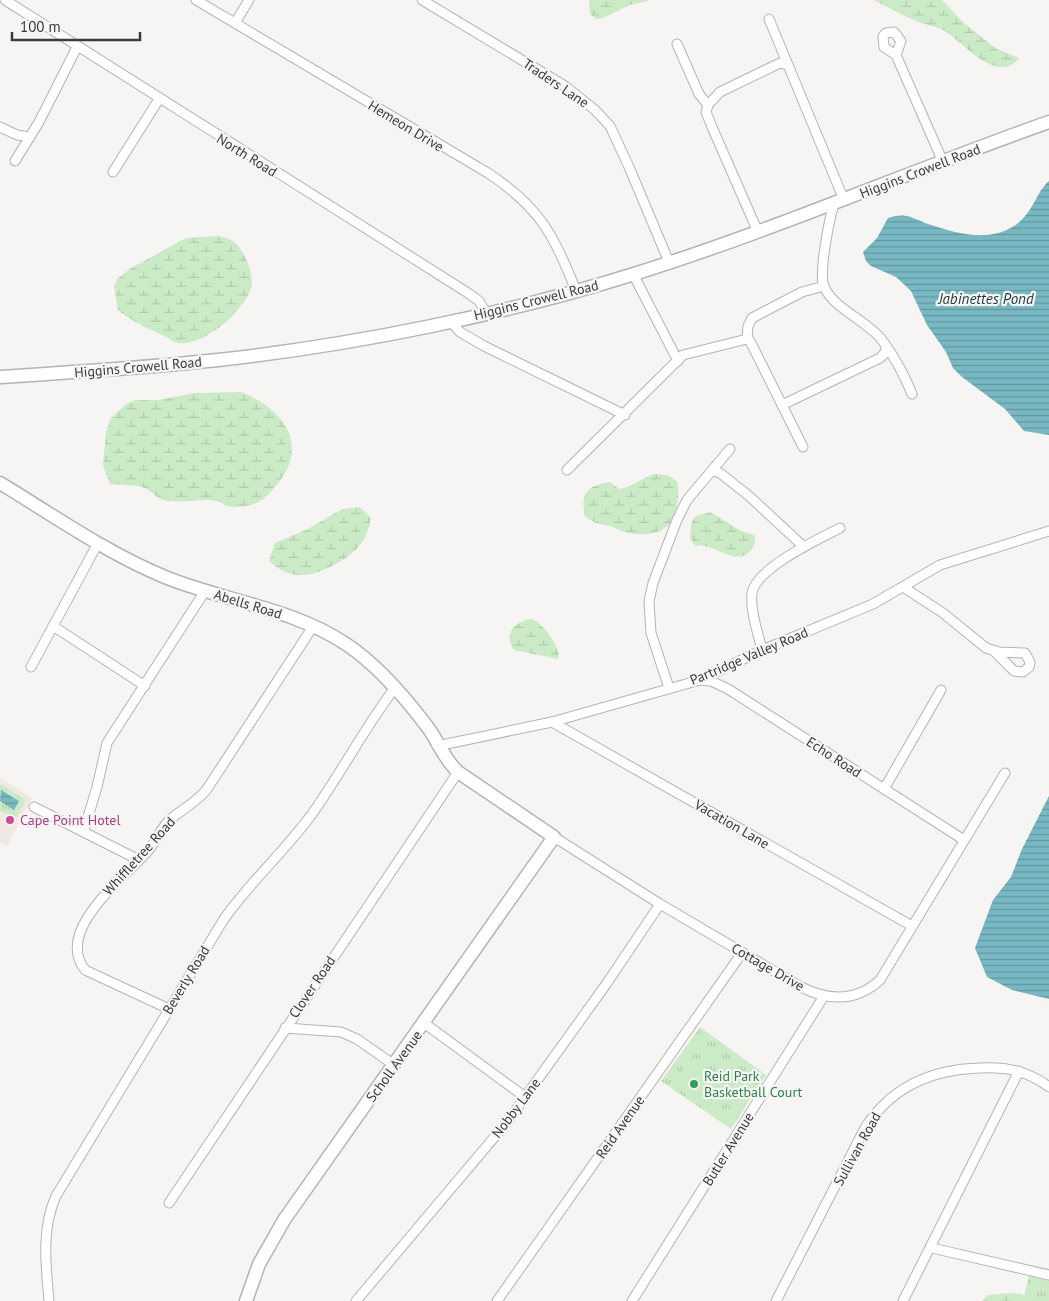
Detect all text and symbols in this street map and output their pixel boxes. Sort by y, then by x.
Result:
scale bar [12,10,140,42]
text: 100 m [20,17,61,36]
street label: Traders Lane [520,54,592,112]
street label: Hemeon Drive [365,96,447,156]
street label: North Road [213,129,281,181]
street label: Higgins Crowell Road [857,140,983,202]
street label: Higgins Crowell Road [472,276,600,324]
water label: Jabinettes Pond [937,289,1034,308]
street label: Higgins Crowell Road [74,352,202,382]
street label: Abells Road [212,585,284,623]
street label: Partridge Valley Road [687,623,811,689]
street label: Echo Road [803,732,865,782]
street label: Vacation Lane [690,795,773,853]
place label: Cape Point Hotel [20,811,121,829]
street label: Whiffletree Road [99,813,179,899]
marker: Cape Point Hotel [4,814,16,826]
street label: Cottage Drive [728,939,808,995]
street label: Beverly Road [158,942,214,1018]
street label: Clover Road [285,952,339,1022]
street label: Scholl Avenue [362,1027,426,1105]
place label: Reid Park Basketball Court [704,1067,803,1101]
street label: Nobby Lane [488,1075,544,1141]
marker: Reid Park Basketball Court [688,1078,700,1090]
street label: Reid Avenue [592,1092,648,1162]
street label: Butler Avenue [698,1109,758,1189]
street label: Sullivan Road [829,1109,885,1189]

